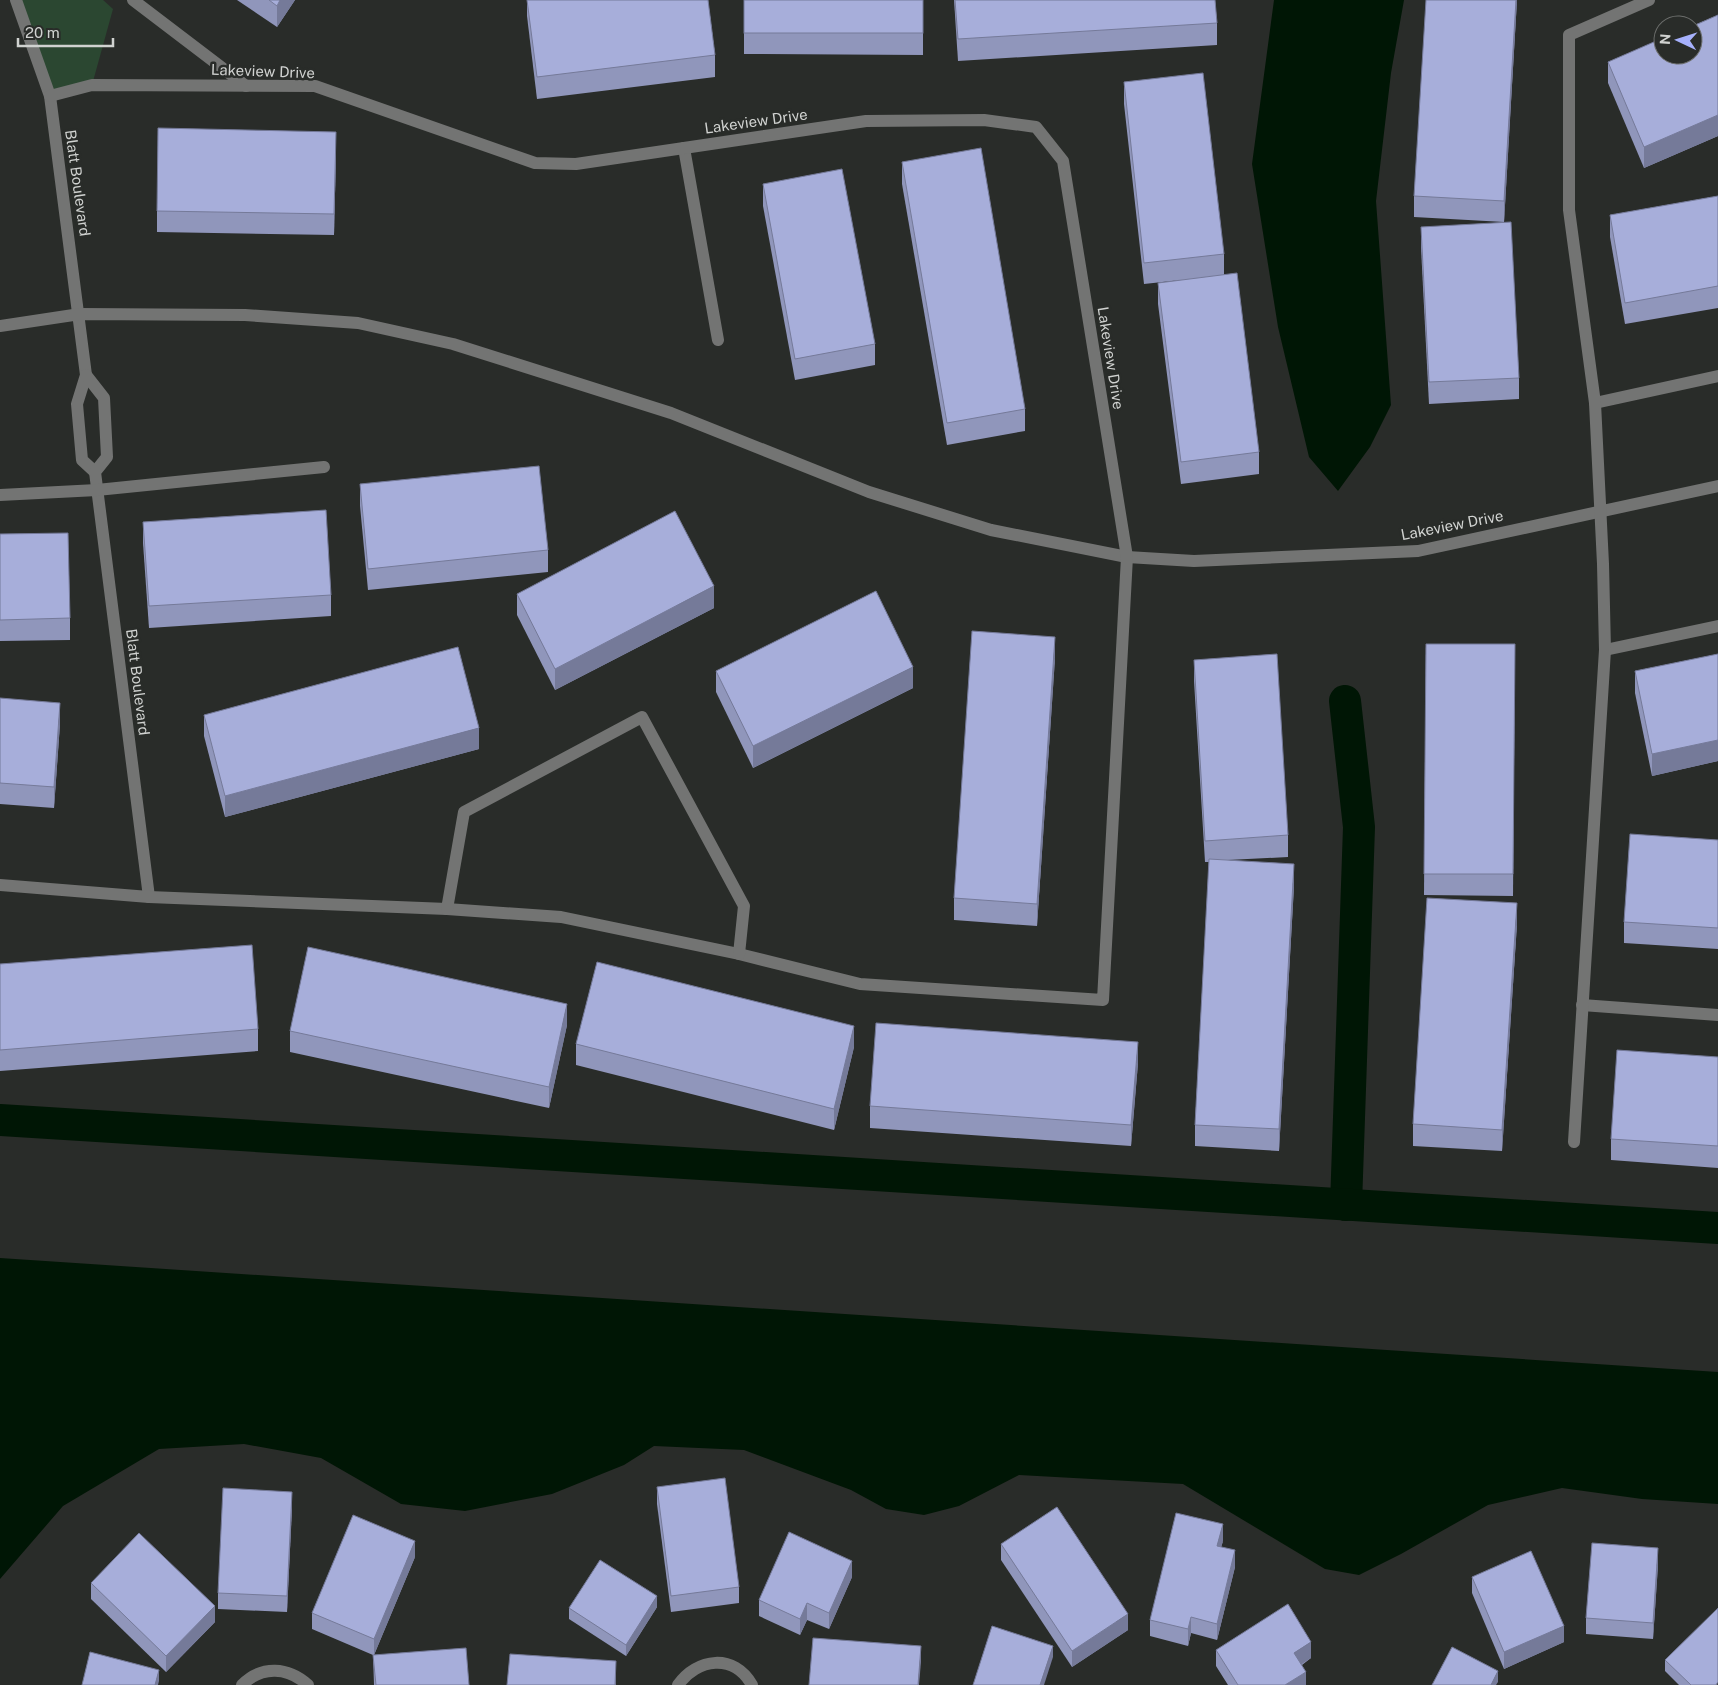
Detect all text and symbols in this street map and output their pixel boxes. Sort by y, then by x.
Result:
scale bar [18,15,112,47]
north arrow [1653,15,1703,65]
text: 20 m [25,24,60,41]
text: N [1657,33,1673,45]
street label: Lakeview Drive [211,61,315,81]
street label: Lakeview Drive [703,105,809,137]
street label: Blatt Boulevard [62,129,94,237]
street label: Lakeview Drive [1094,305,1128,411]
street label: Lakeview Drive [1399,507,1505,543]
street label: Blatt Boulevard [123,628,153,736]

